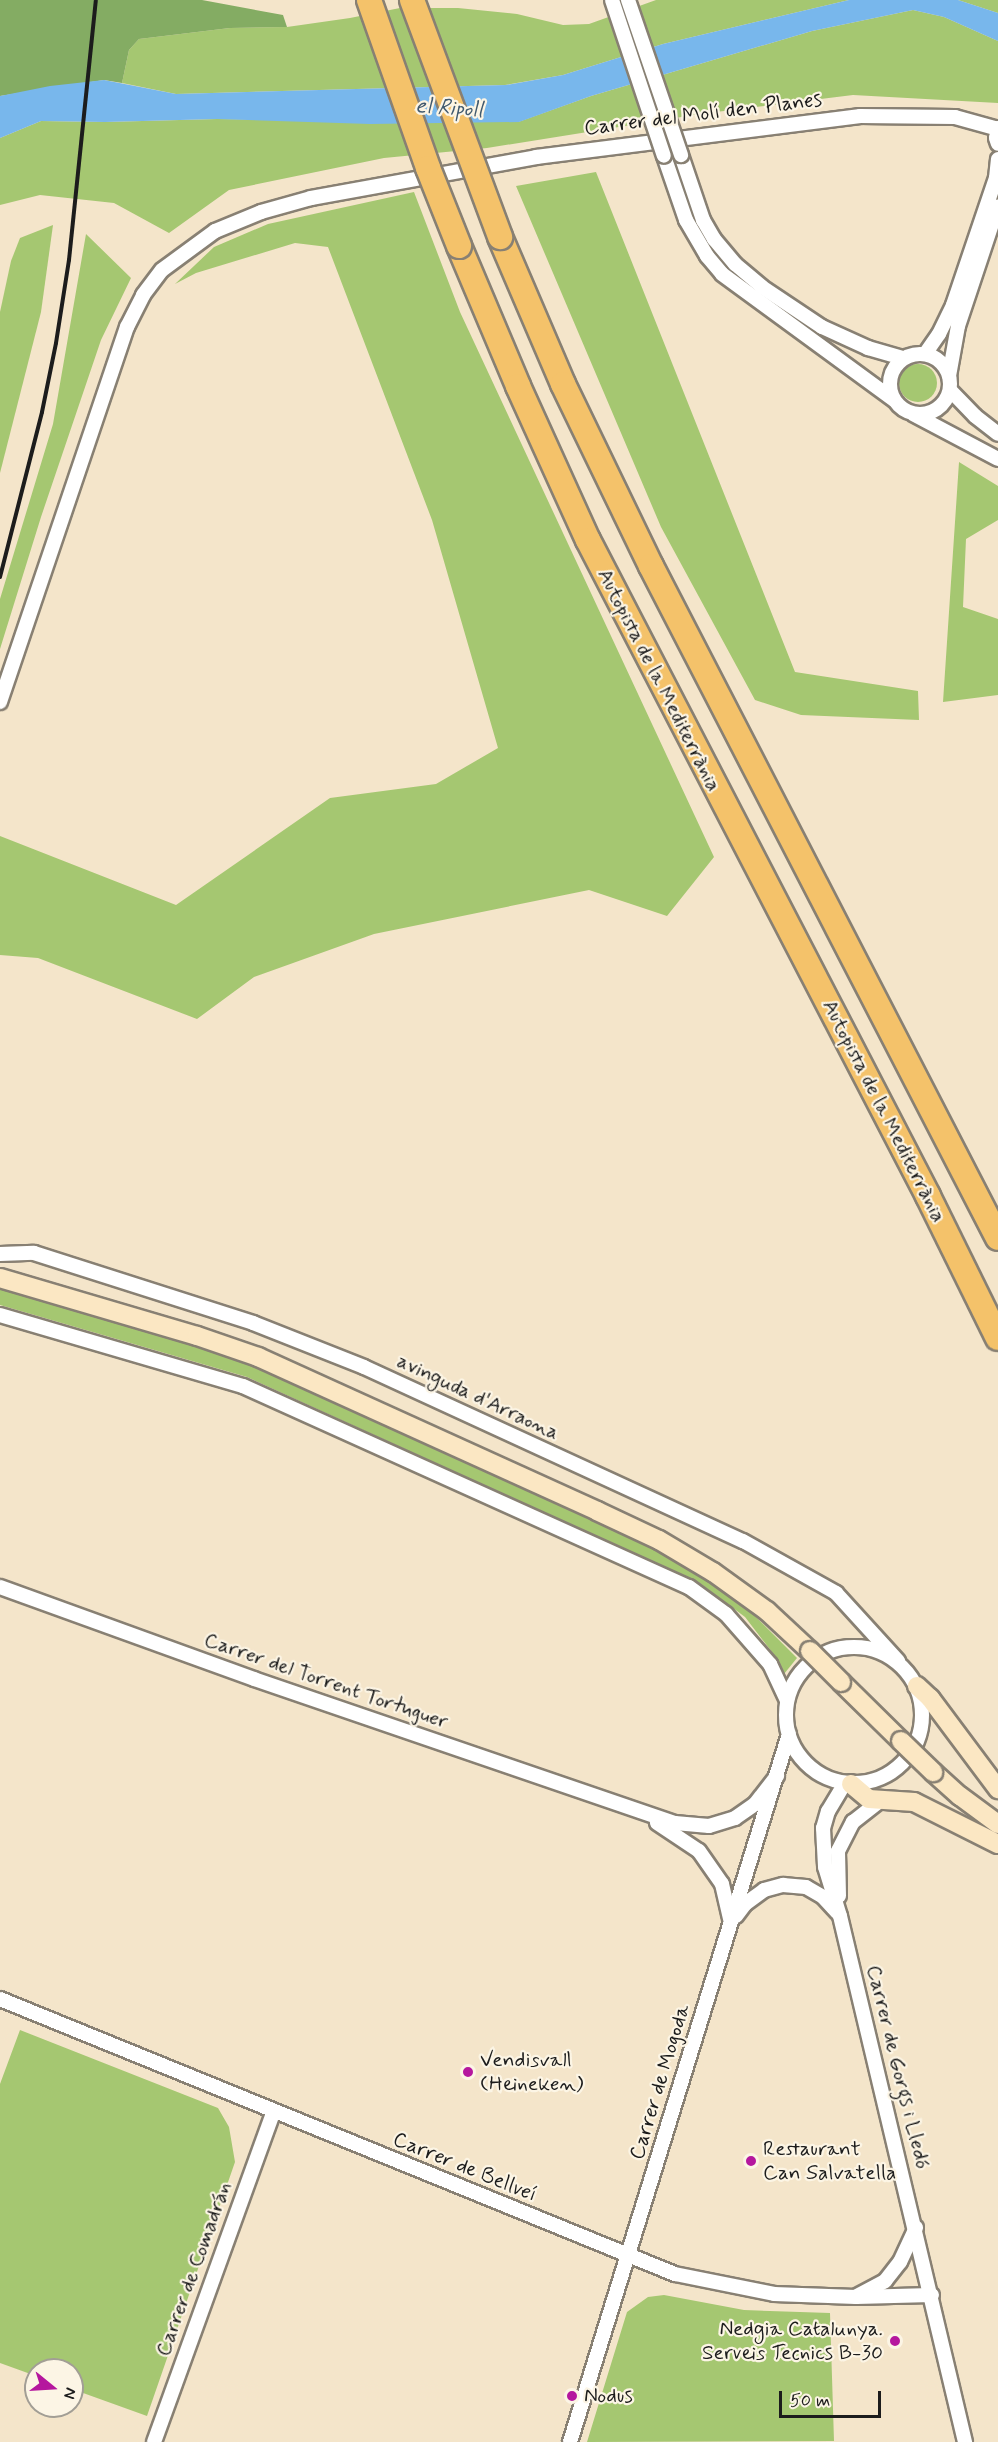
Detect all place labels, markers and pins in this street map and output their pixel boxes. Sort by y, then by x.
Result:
place label: Vendisvall (Heineken) [480,2047,583,2097]
marker: Vendisvall (Heineken) [461,2065,475,2079]
place label: Restaurant Can Salvatella [763,2136,894,2186]
marker: Restaurant Can Salvatella [744,2154,758,2168]
place label: Nedgia Catalunya. Serveis Tecnics B-30 [697,2316,883,2366]
marker: Nedgia Catalunya. Serveis Tecnics B-30 [888,2334,902,2348]
place label: Nodus [584,2383,633,2409]
marker: Nodus [565,2389,579,2403]

